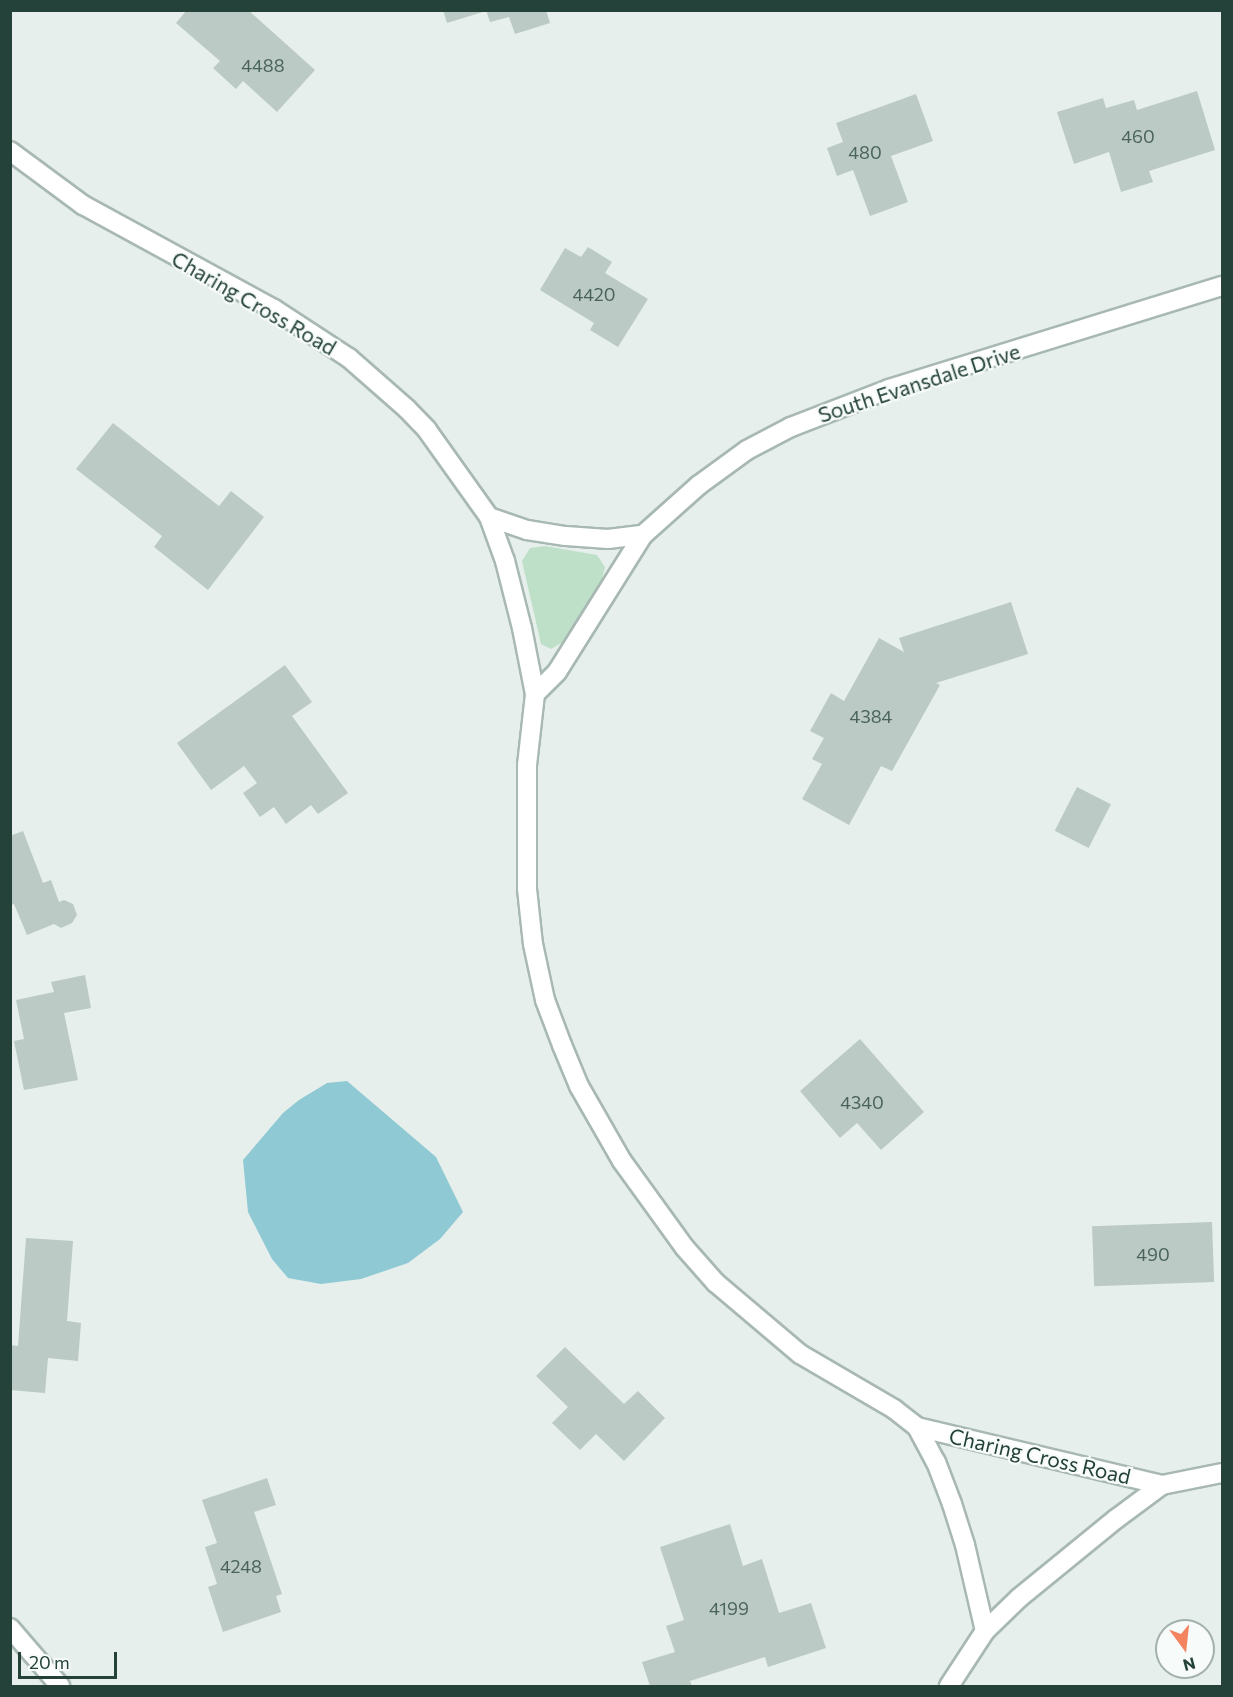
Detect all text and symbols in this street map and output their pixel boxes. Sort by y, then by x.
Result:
house number: 4488 [241,54,285,76]
house number: 460 [1121,125,1155,147]
house number: 480 [848,141,882,163]
street label: Charing Cross Road [167,246,341,360]
house number: 4420 [572,283,616,305]
street label: South Evansdale Drive [815,338,1023,428]
house number: 4384 [850,705,892,727]
house number: 4340 [840,1091,884,1113]
house number: 490 [1136,1243,1170,1265]
street label: Charing Cross Road [947,1423,1133,1489]
house number: 4248 [220,1555,262,1577]
house number: 4199 [709,1597,749,1619]
north arrow [1155,1619,1215,1679]
scale bar [21,1640,120,1678]
text: 20 m [29,1651,70,1673]
text: N [1181,1654,1198,1676]

